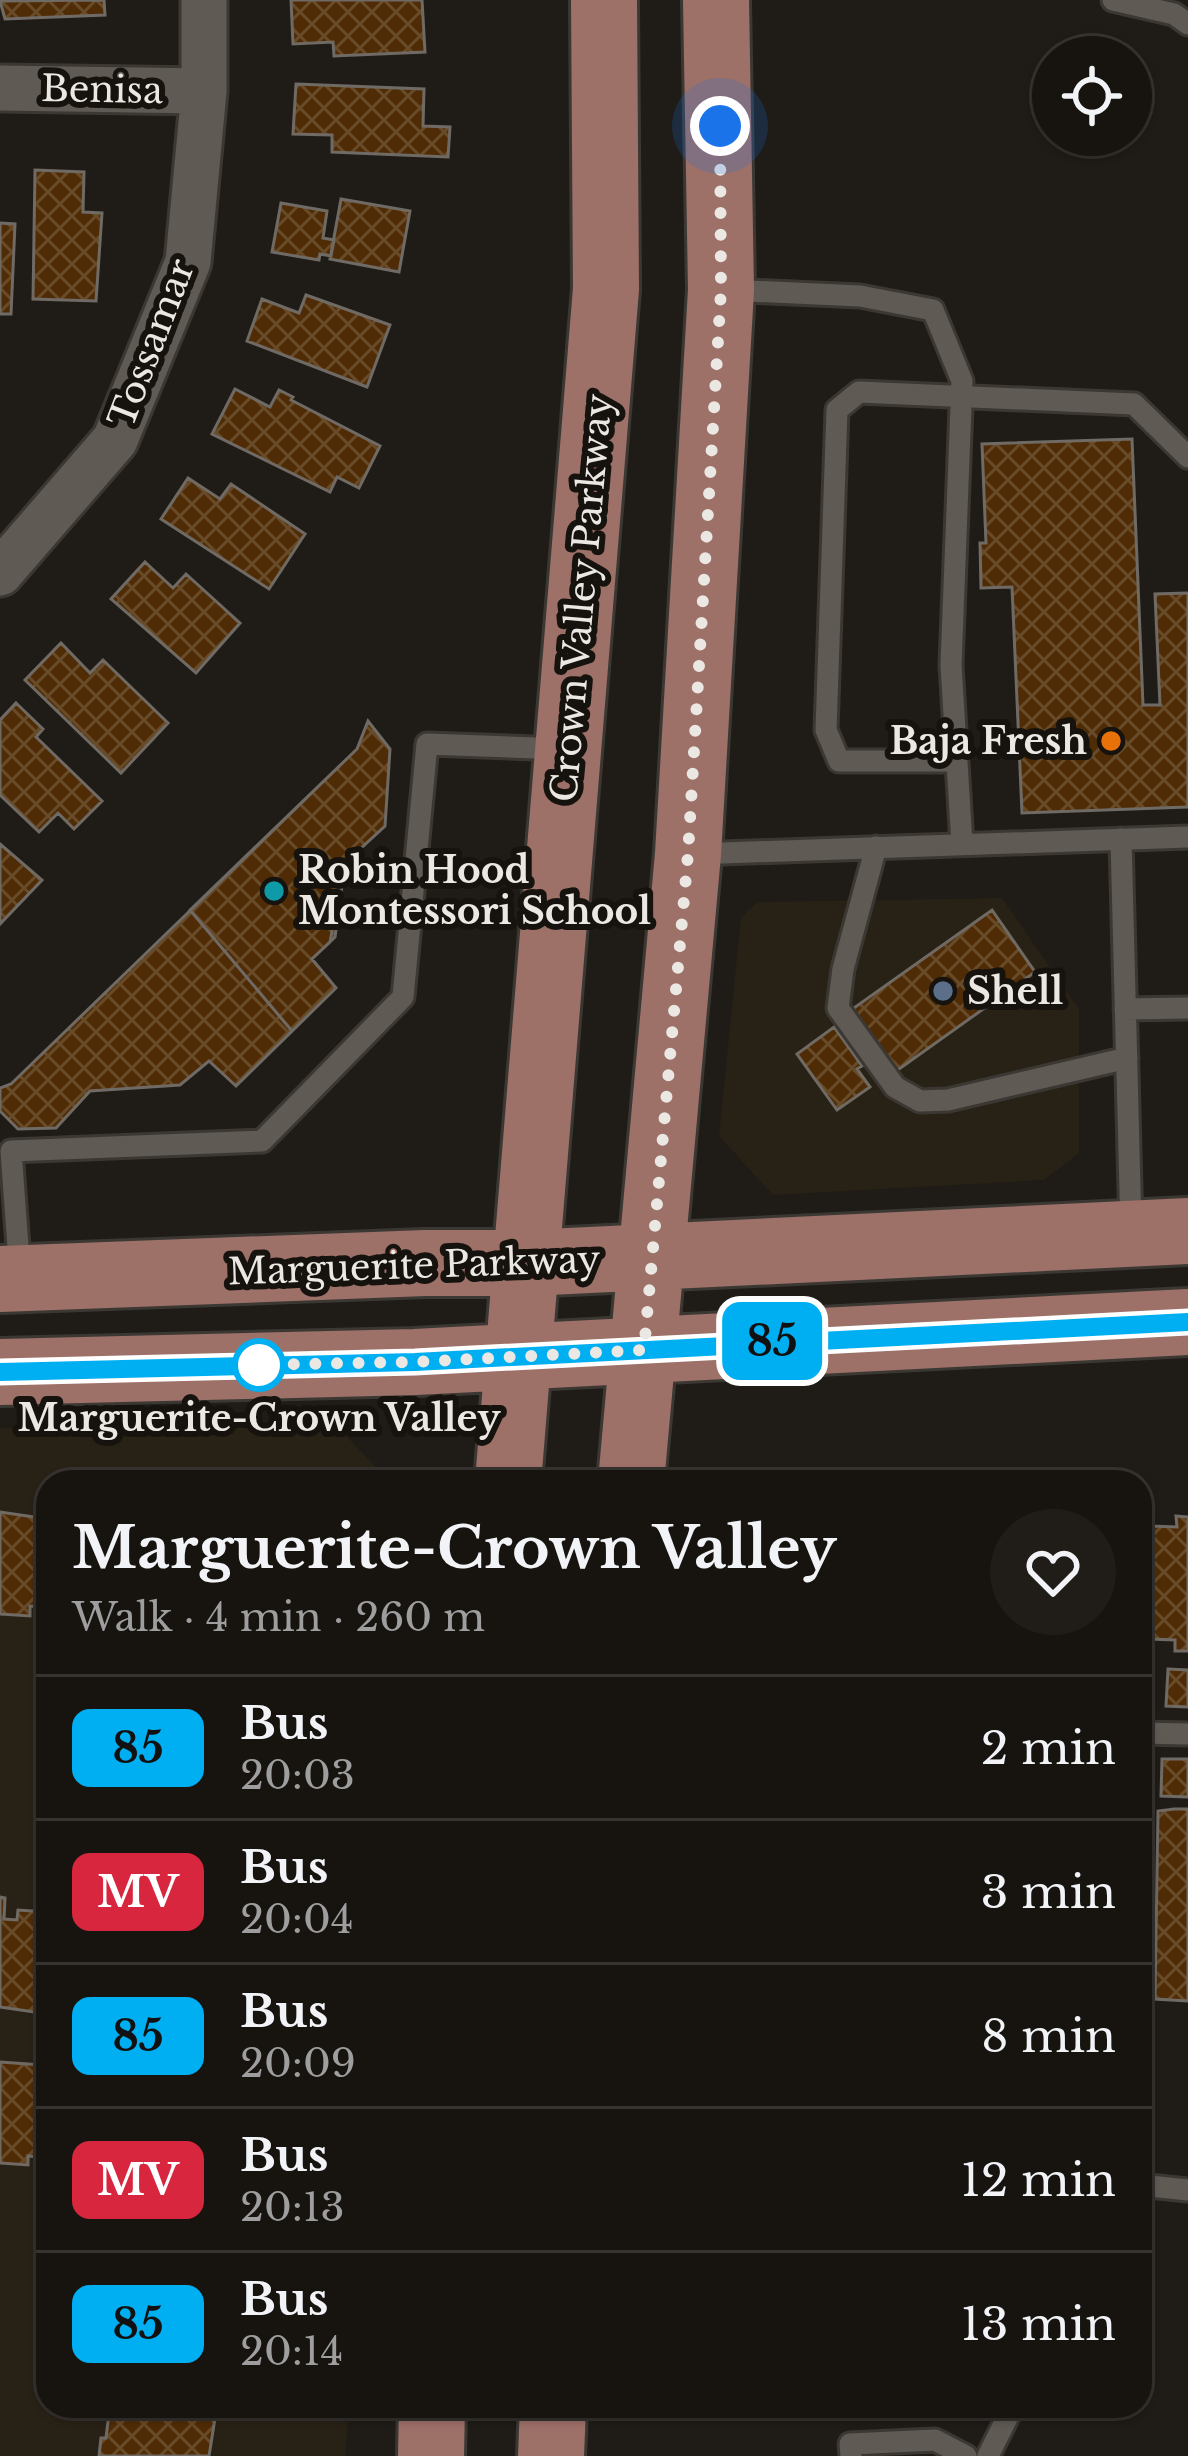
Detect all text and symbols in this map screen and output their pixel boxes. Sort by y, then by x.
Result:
map controls [1032,36,1152,156]
button: locate [1032,36,1152,156]
street label: Benisa [41,66,163,113]
your location [690,96,750,156]
street label: Tossamar [99,253,204,434]
street label: Crown Valley Parkway [541,392,622,804]
place label: Baja Fresh [889,719,1087,764]
marker: Baja Fresh [1098,728,1124,754]
place label: Robin Hood Montessori School [298,848,651,934]
marker: Robin Hood Montessori School [261,878,287,904]
place label: Shell [967,969,1063,1014]
marker: Shell [930,978,956,1004]
street label: Marguerite Parkway [227,1237,601,1294]
line badge: 85 [718,1302,826,1380]
text: 85 [746,1315,798,1367]
marker: Marguerite-Crown Valley [234,1340,284,1390]
place label: Marguerite-Crown Valley [18,1396,501,1441]
button: heart [990,1509,1116,1635]
text: Marguerite-Crown Valley [72,1513,837,1583]
text: Walk · 4 min · 260 m [72,1593,485,1642]
text: Bus [240,1695,328,1751]
text: 2 min [981,1720,1116,1776]
text: 85 [112,1722,164,1774]
text: 20:03 [240,1751,355,1800]
text: Bus [240,1839,328,1895]
text: 3 min [981,1864,1116,1920]
text: MV [97,1866,179,1918]
text: 20:04 [240,1895,354,1944]
text: Bus [240,1983,328,2039]
text: 8 min [981,2008,1116,2064]
text: 85 [112,2010,164,2062]
text: 20:09 [240,2039,356,2088]
text: Bus [240,2127,328,2183]
text: 12 min [961,2152,1116,2208]
text: MV [97,2154,179,2206]
text: 20:13 [240,2183,344,2232]
text: Bus [240,2271,328,2327]
text: 13 min [961,2296,1116,2352]
text: 85 [112,2298,164,2350]
text: 20:14 [240,2327,343,2376]

